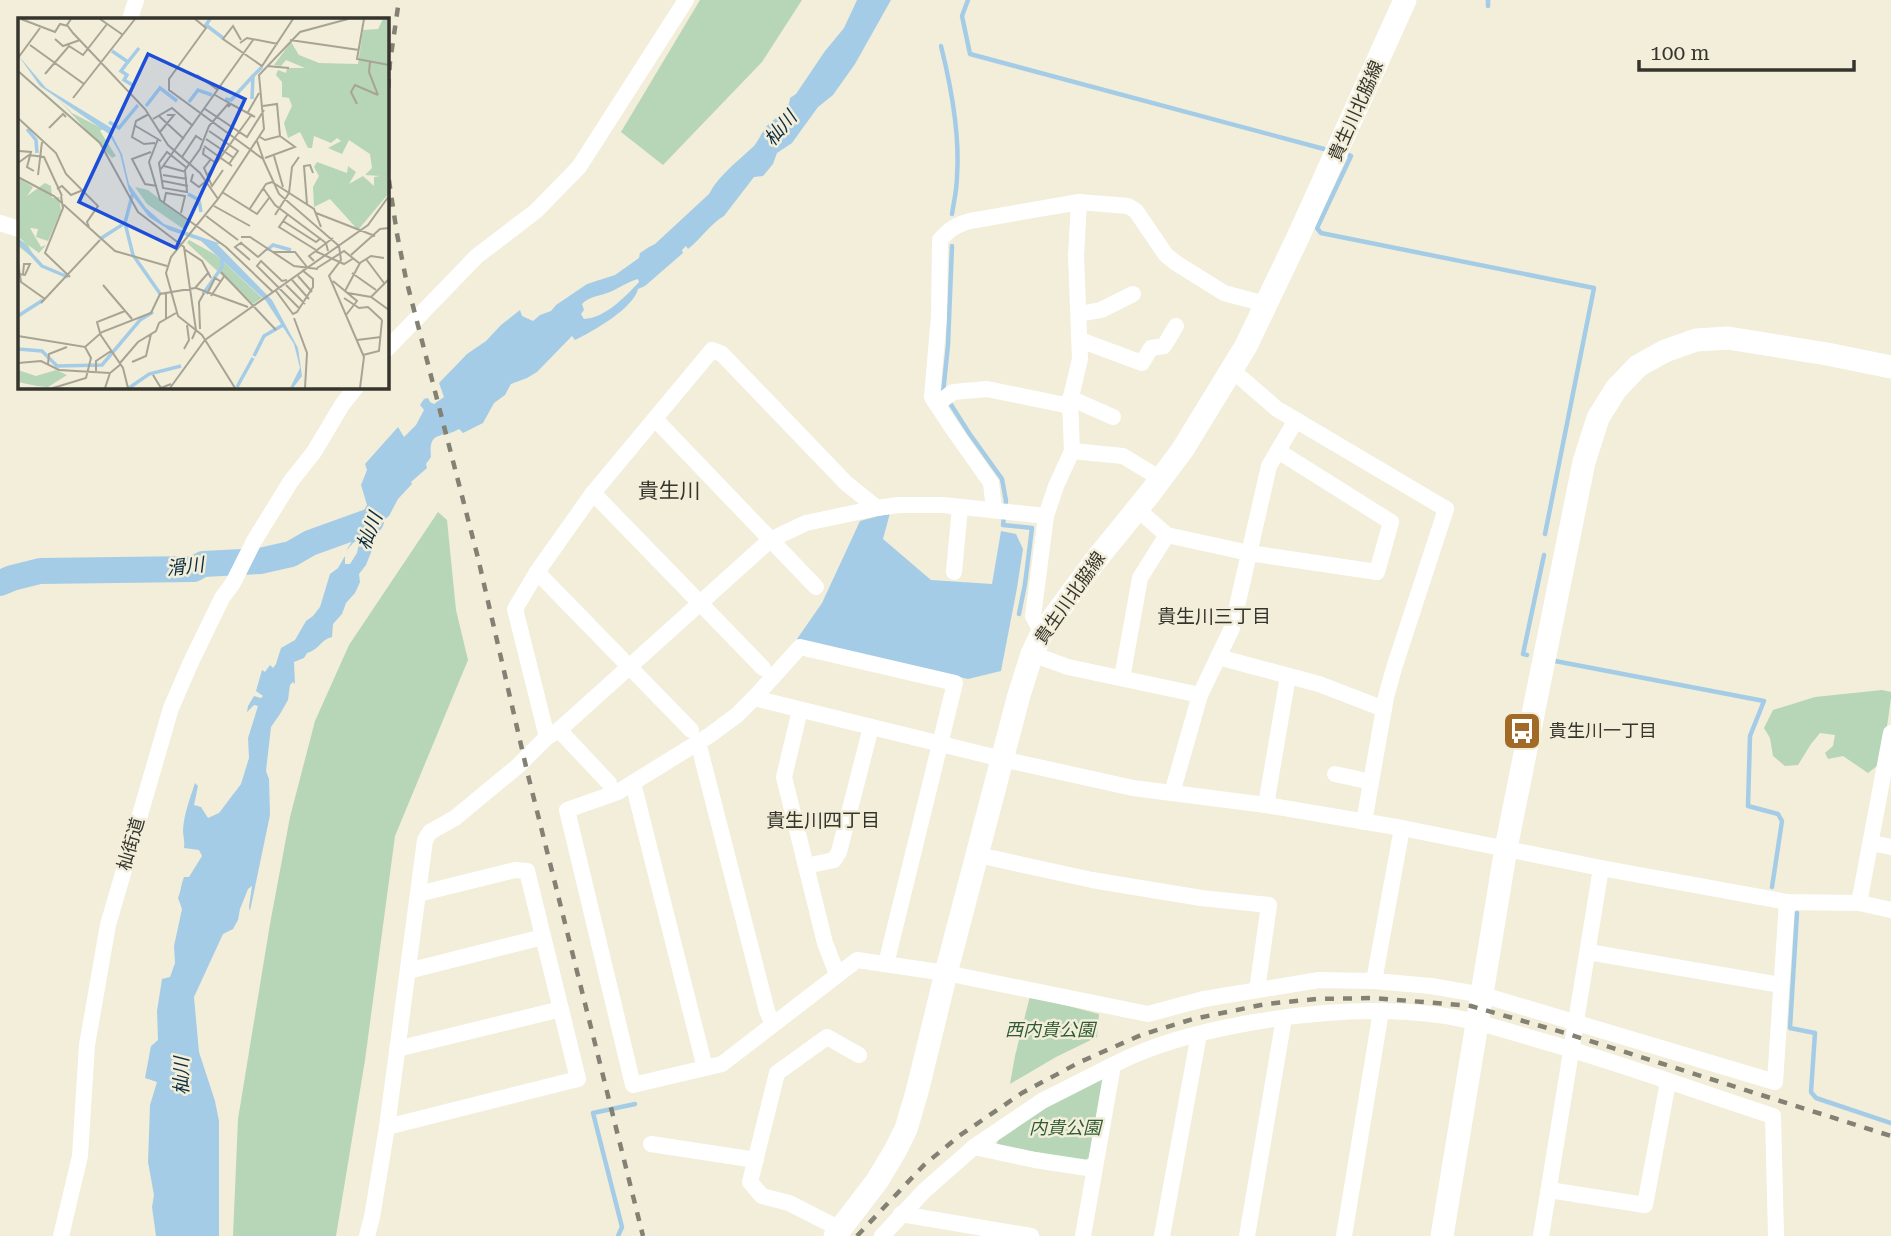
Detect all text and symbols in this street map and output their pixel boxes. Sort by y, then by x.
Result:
inset map [18,18,388,388]
scale bar [1639,28,1854,72]
text: 100 m [1650,41,1710,65]
street label: 貴生川北脇線 [1324,57,1387,164]
water label: 杣川 [759,105,803,150]
district label: 貴生川 [638,479,701,503]
water label: 杣川 [352,507,388,553]
street label: 貴生川北脇線 [1030,547,1109,648]
water label: 滑川 [165,553,207,580]
district label: 貴生川三丁目 [1157,605,1271,628]
bus stop icon: 貴生川一丁目 [1501,710,1543,752]
place label: 貴生川一丁目 [1549,720,1657,741]
district label: 貴生川四丁目 [766,809,880,832]
street label: 杣街道 [113,815,148,873]
park label: 西内貴公園 [1005,1019,1098,1040]
water label: 杣川 [170,1055,193,1095]
park label: 内貴公園 [1029,1117,1104,1138]

